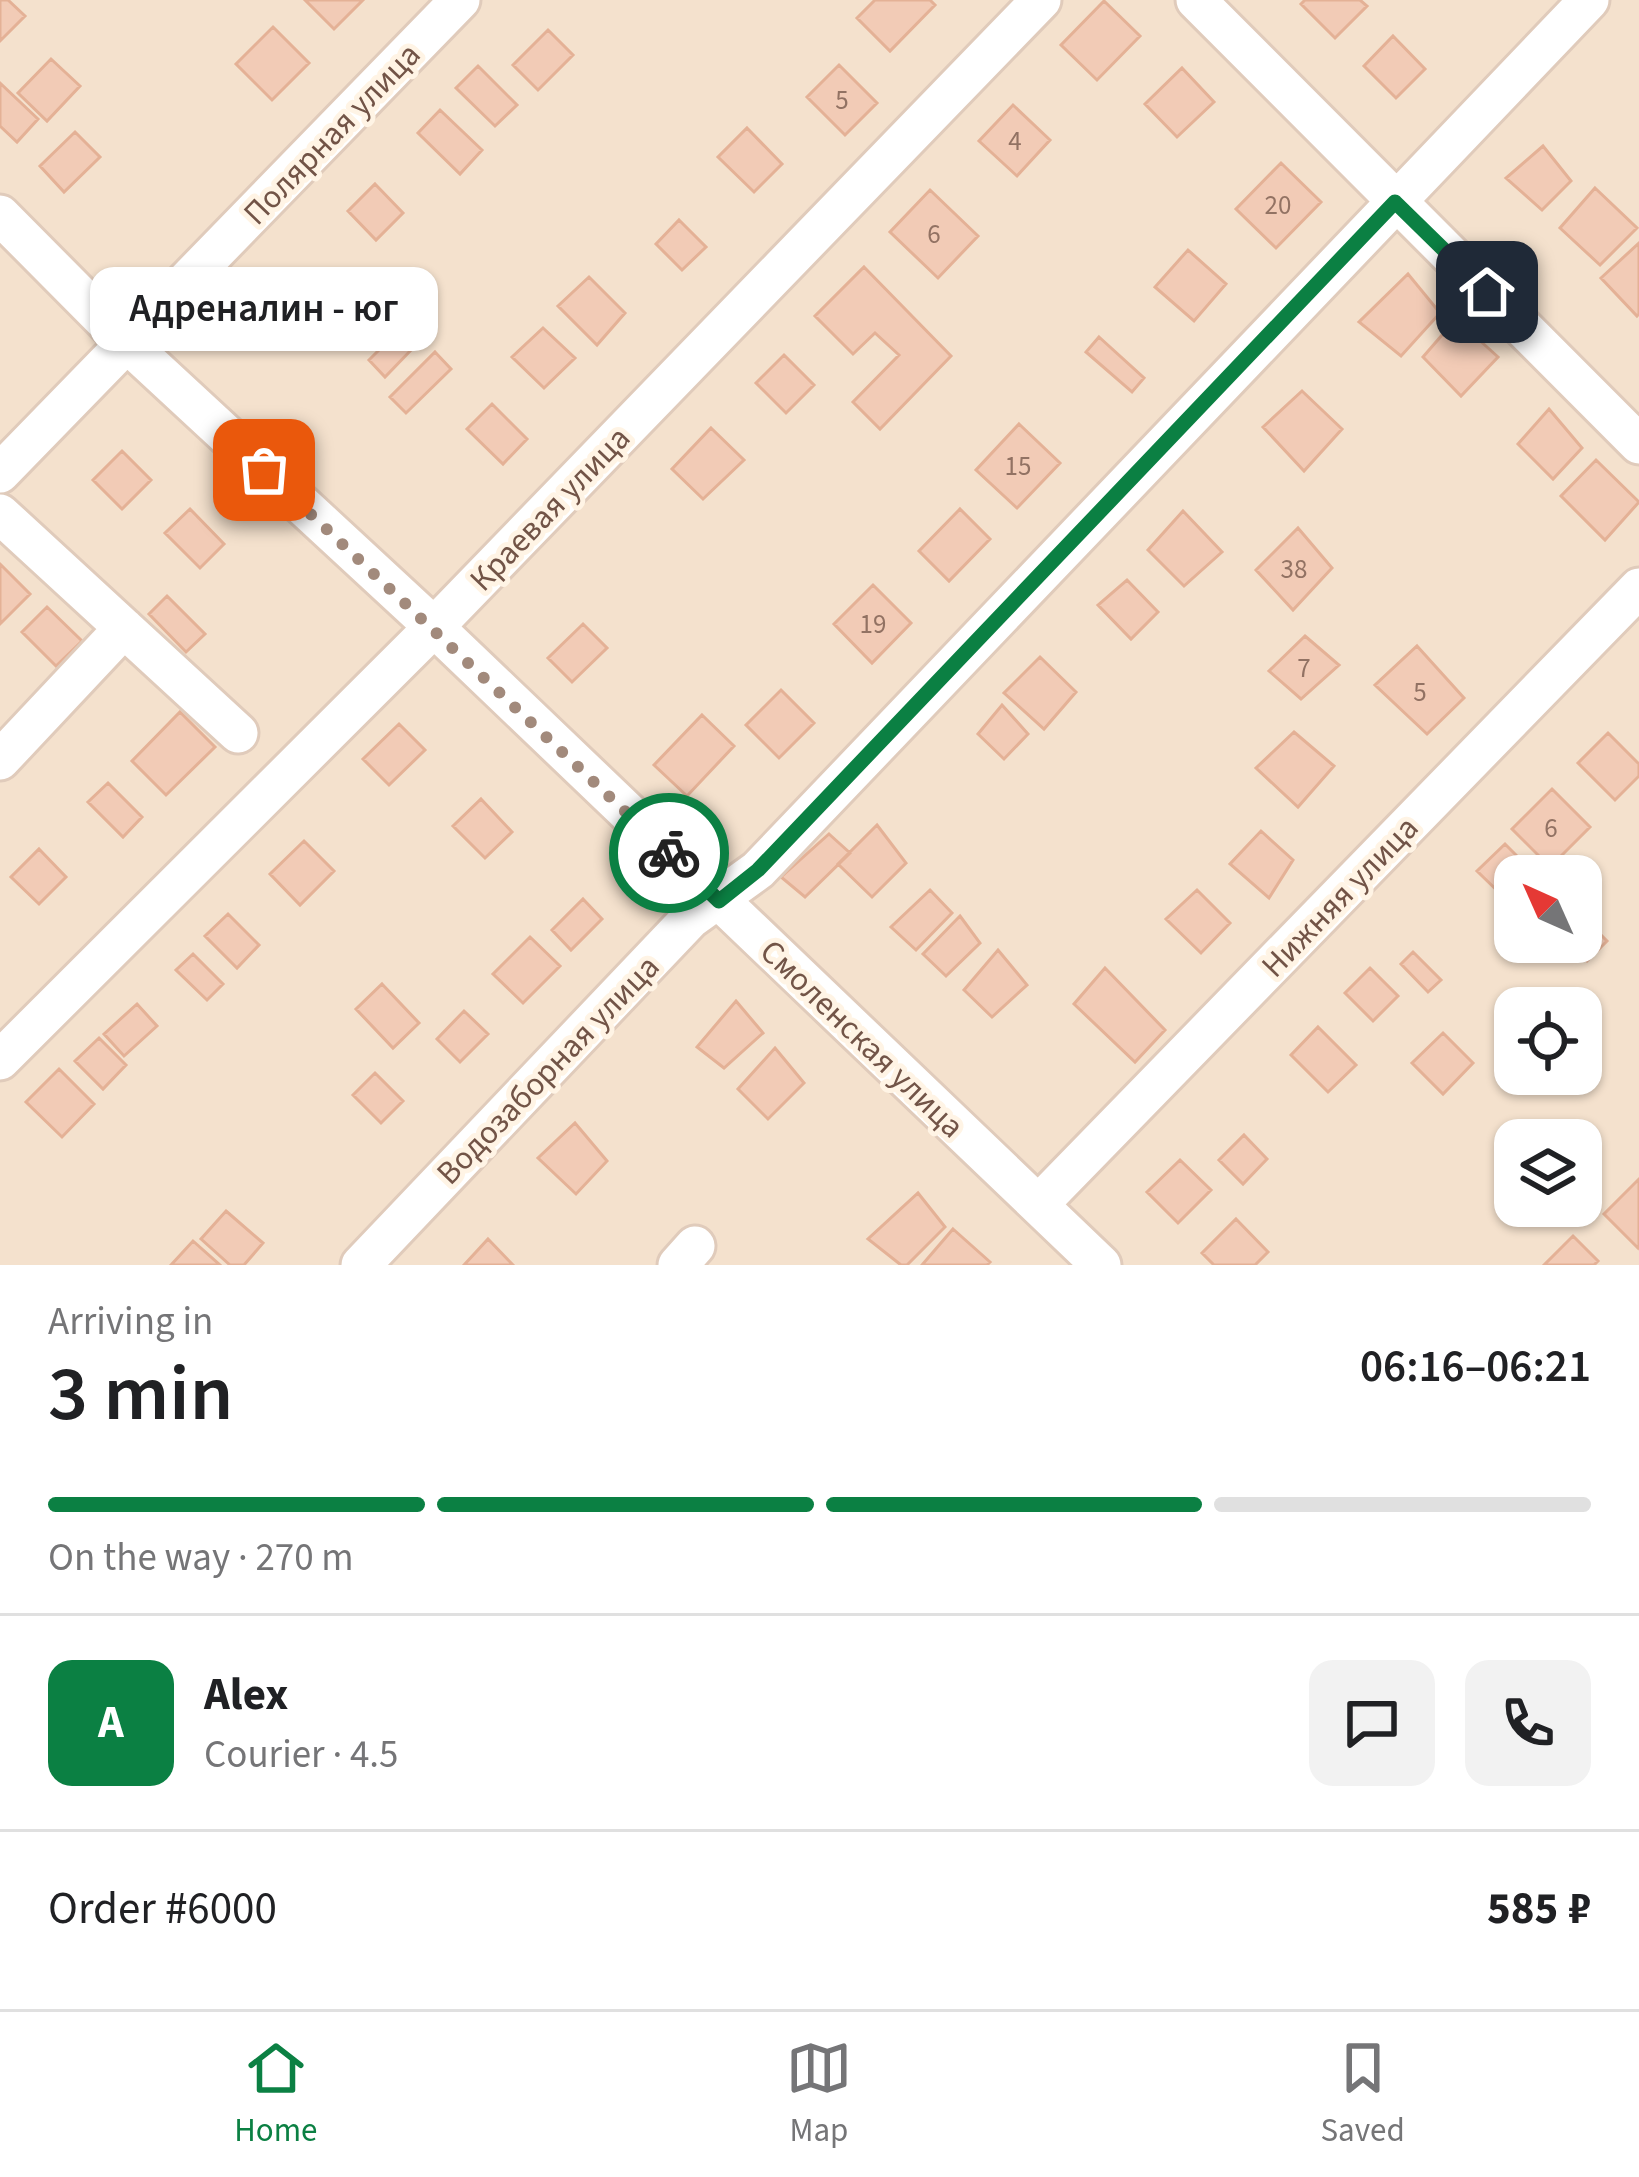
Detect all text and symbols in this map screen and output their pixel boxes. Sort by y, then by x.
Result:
street label: Полярная улица [233,32,431,236]
house number: 5 [835,81,849,120]
house number: 4 [1008,122,1022,161]
house number: 20 [1265,186,1291,225]
house number: 6 [927,215,941,254]
pin [1436,241,1538,343]
icon: home [1454,259,1520,325]
callout: Адреналин - юг [90,266,438,350]
text: Адреналин - юг [129,281,399,337]
street label: Краевая улица [459,416,641,602]
pin [213,419,315,521]
icon: bag [231,437,297,503]
house number: 15 [1005,447,1031,486]
house number: 38 [1281,550,1307,589]
house number: 19 [860,605,886,644]
house number: 7 [1297,649,1311,688]
house number: 5 [1413,673,1427,712]
courier [609,793,729,913]
street label: Нижняя улица [1251,806,1429,988]
house number: 6 [1544,809,1558,848]
icon: bike [636,820,702,886]
north arrow [1494,855,1602,963]
map controls [1494,855,1602,1227]
street label: Смоленская улица [749,929,975,1149]
street label: Водозаборная улица [426,945,670,1195]
button: locate [1494,987,1602,1095]
button: layers [1494,1119,1602,1227]
text: Arriving in [48,1294,213,1350]
text: 06:16–06:21 [1360,1335,1591,1399]
text: 3 min [48,1339,233,1450]
text: On the way · 270 m [48,1530,354,1586]
button: chat [1309,1660,1435,1786]
button: phone [1465,1660,1591,1786]
text: Alex [204,1663,288,1727]
text: A [98,1691,124,1755]
text: Courier · 4.5 [204,1727,398,1783]
text: Order #6000 [48,1877,277,1941]
text: 585 ₽ [1487,1877,1591,1941]
tab: Home [234,2035,317,2154]
tab: Map [786,2035,852,2154]
tab: Saved [1320,2035,1405,2154]

